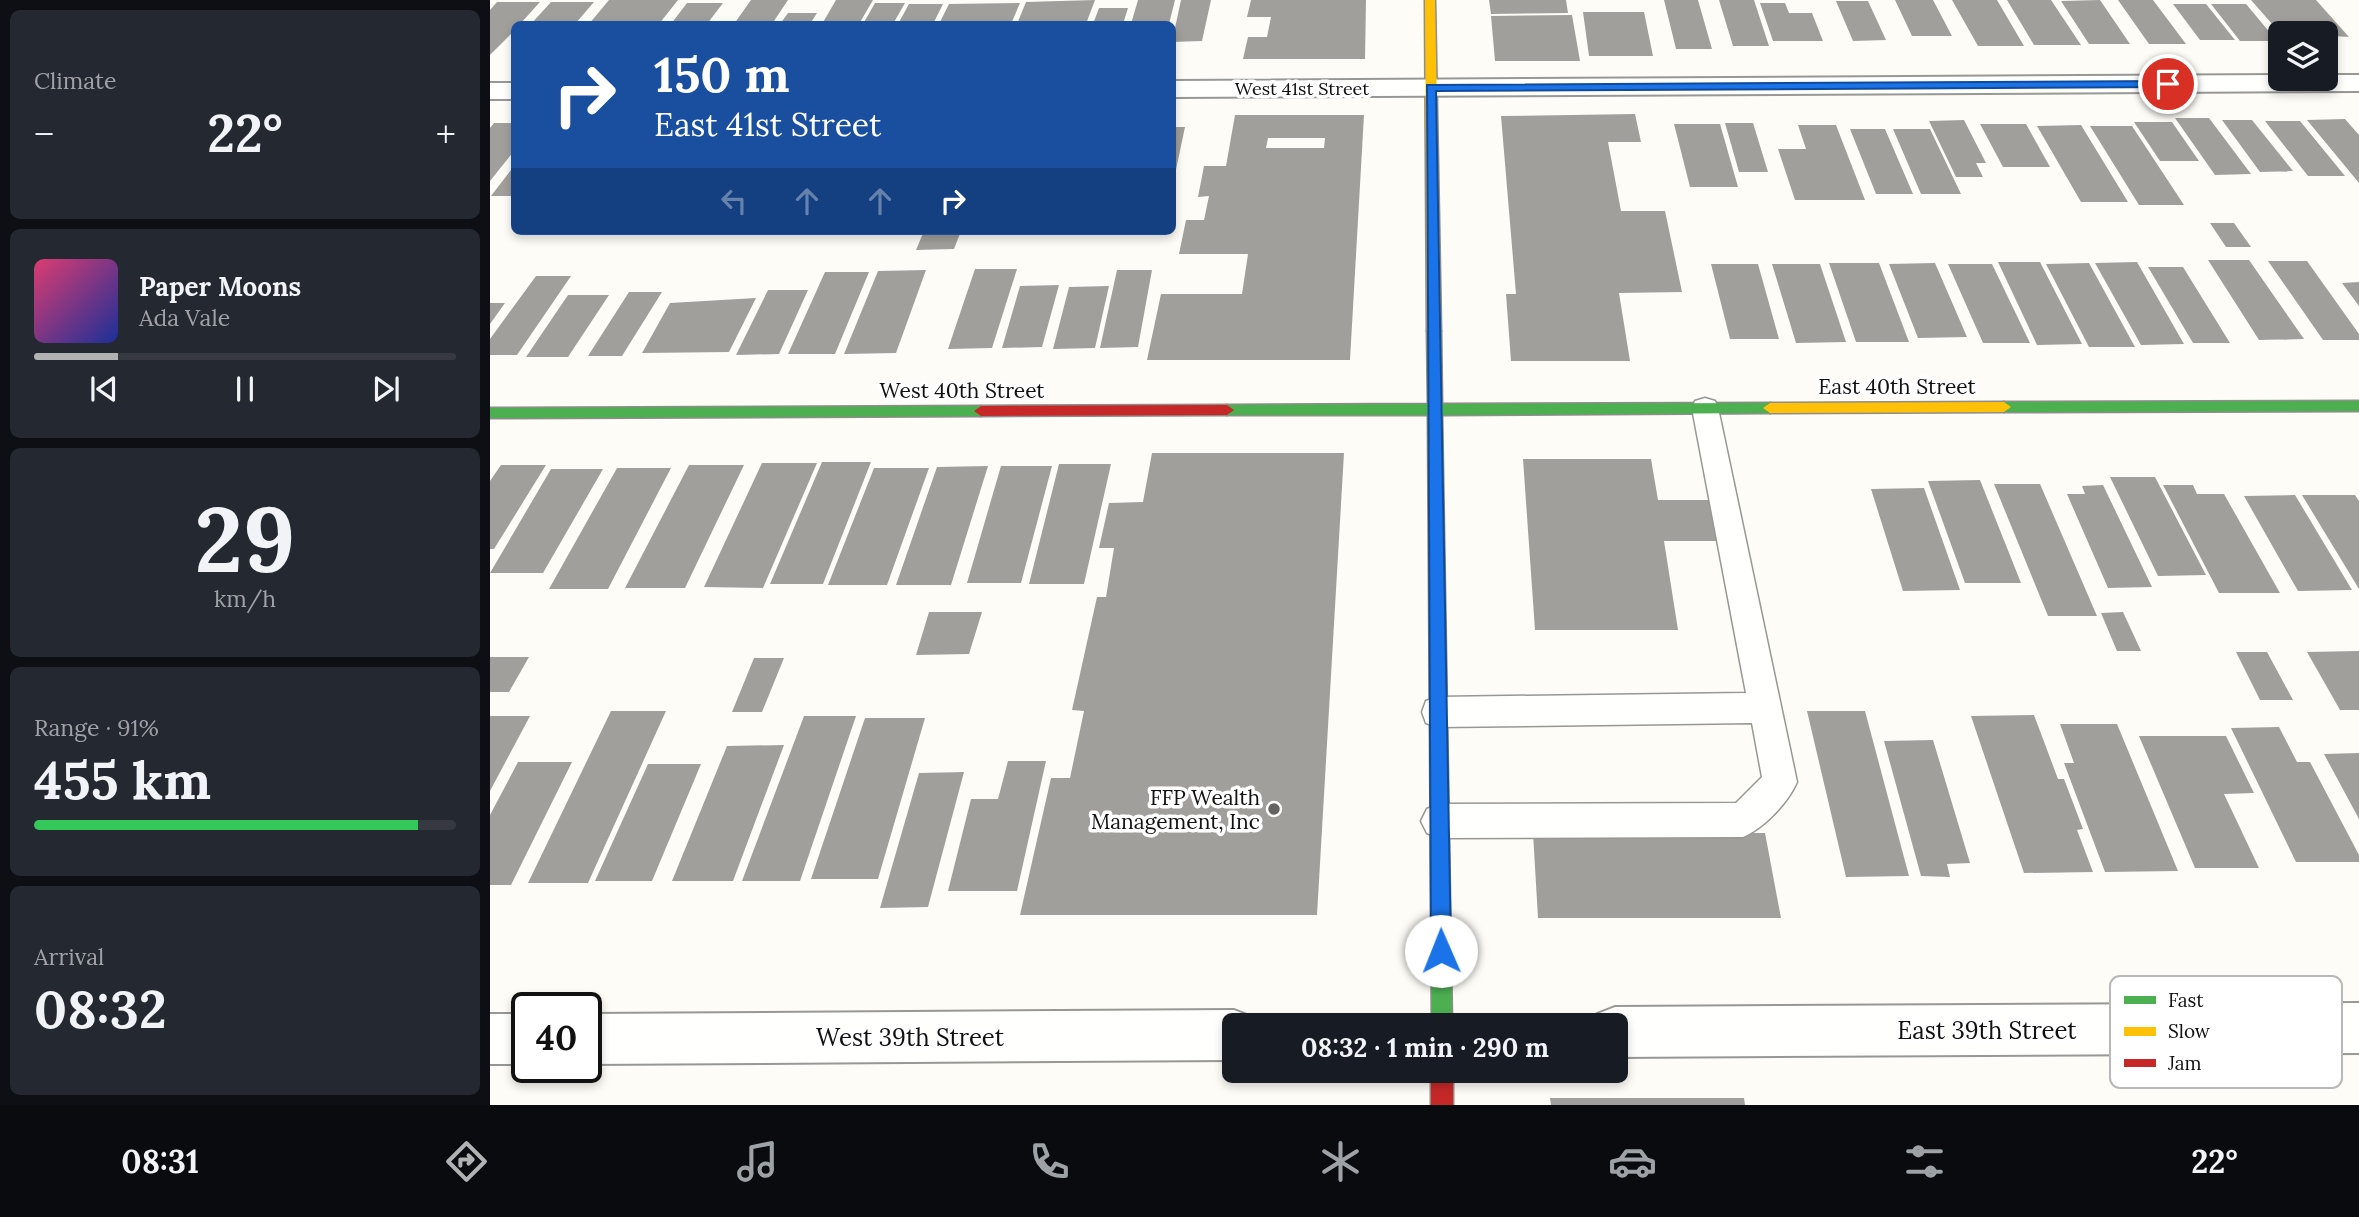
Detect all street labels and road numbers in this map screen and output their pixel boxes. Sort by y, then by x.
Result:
street label: West 41st Street [1235,77,1369,100]
street label: East 40th Street [1818,373,1977,400]
street label: West 40th Street [879,377,1045,404]
street label: East 39th Street [1897,1015,2077,1046]
street label: West 39th Street [816,1022,1005,1053]

